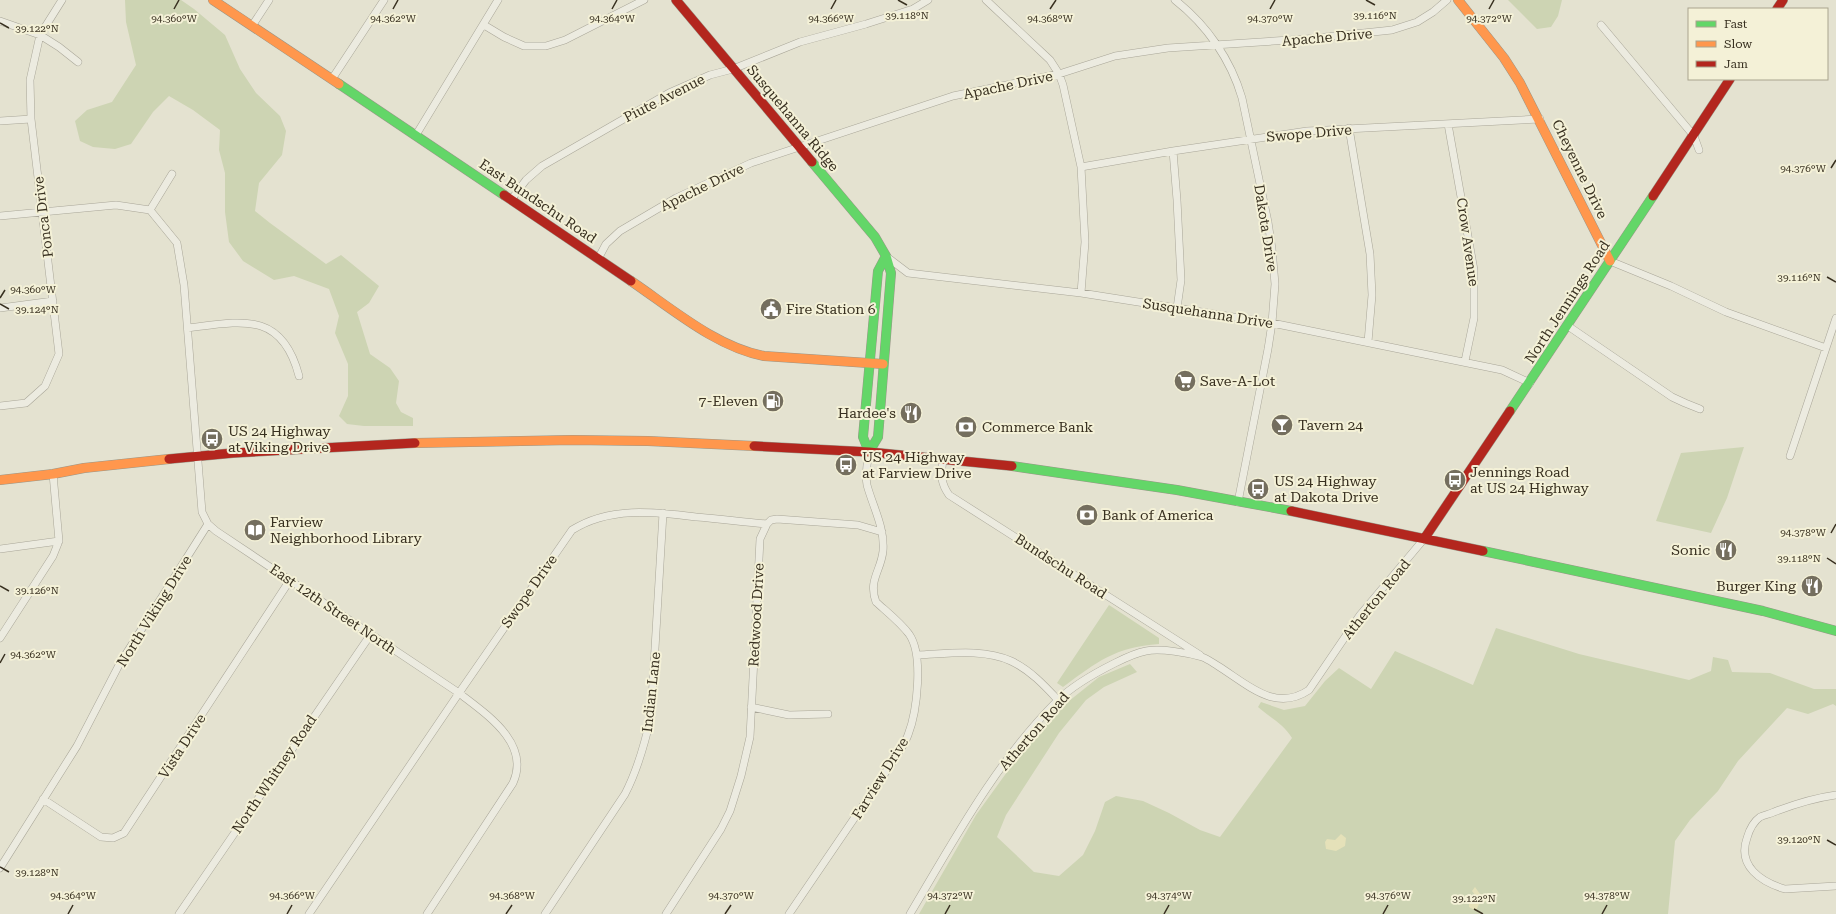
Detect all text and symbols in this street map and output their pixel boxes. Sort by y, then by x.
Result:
legend [1688,8,1828,80]
text: 39.118°N [885,10,929,21]
text: 39.116°N [1353,10,1397,21]
text: 94.360°W [151,13,198,24]
text: 94.362°W [370,13,417,24]
text: 94.364°W [589,13,636,24]
text: 94.366°W [808,13,855,24]
text: 94.368°W [1027,13,1074,24]
text: 94.370°W [1247,13,1294,24]
text: 94.372°W [1466,13,1513,24]
text: Fast [1724,17,1748,31]
text: 39.122°N [15,23,59,34]
street label: Apache Drive [1281,25,1373,49]
text: Slow [1724,37,1752,51]
text: Jam [1724,57,1748,71]
street label: Susquehanna Ridge [744,62,842,175]
street label: Apache Drive [962,68,1054,102]
street label: Piute Avenue [621,71,707,125]
street label: Cheyenne Drive [1549,117,1611,221]
street label: Swope Drive [1266,121,1353,145]
street label: East Bundschu Road [476,156,600,246]
street label: Apache Drive [658,160,747,214]
text: 94.376°W [1780,163,1827,174]
street label: Ponca Drive [30,175,56,259]
street label: Dakota Drive [1251,183,1281,273]
street label: Crow Avenue [1454,197,1482,288]
street label: North Jennings Road [1521,238,1613,366]
text: 39.116°N [1777,272,1821,283]
text: 94.360°W [10,284,57,295]
street label: Susquehanna Drive [1142,295,1275,331]
public building icon: Fire Station 6 [758,296,784,322]
place label: Fire Station 6 [786,301,876,317]
text: 39.124°N [15,304,59,315]
supermarket icon: Save-A-Lot [1172,368,1198,394]
place label: Save-A-Lot [1200,373,1275,389]
fuel station icon: 7-Eleven [760,388,786,414]
place label: 7-Eleven [699,393,758,409]
restaurant icon: Hardee's [898,400,924,426]
place label: Hardee's [838,405,896,421]
bar icon: Tavern 24 [1269,412,1295,438]
bank icon: Commerce Bank [953,414,979,440]
place label: Tavern 24 [1298,417,1363,433]
place label: Commerce Bank [982,419,1093,435]
place label: US 24 Highway at Viking Drive [228,423,331,455]
bus stop icon: US 24 Highway at Viking Drive [199,426,225,452]
place label: US 24 Highway at Farview Drive [862,449,972,481]
bus stop icon: US 24 Highway at Farview Drive [833,452,859,478]
place label: Jennings Road at US 24 Highway [1470,464,1589,496]
bus stop icon: Jennings Road at US 24 Highway [1442,467,1468,493]
place label: US 24 Highway at Dakota Drive [1274,473,1379,505]
bus stop icon: US 24 Highway at Dakota Drive [1245,476,1271,502]
bank icon: Bank of America [1074,502,1100,528]
place label: Bank of America [1102,507,1214,523]
place label: Farview Neighborhood Library [270,514,423,546]
library icon: Farview Neighborhood Library [242,517,268,543]
text: 94.378°W [1780,527,1827,538]
street label: Bundschu Road [1012,530,1110,602]
restaurant icon: Sonic [1713,537,1739,563]
place label: Sonic [1671,542,1710,558]
street label: Swope Drive [498,551,560,631]
street label: North Viking Drive [113,552,195,670]
text: 39.118°N [1777,553,1821,564]
street label: Atherton Road [1339,556,1413,642]
street label: East 12th Street North [267,561,399,657]
street label: Redwood Drive [745,562,767,667]
restaurant icon: Burger King [1799,573,1825,599]
place label: Burger King [1716,578,1796,594]
text: 39.126°N [15,585,59,596]
text: 94.362°W [10,649,57,660]
street label: Indian Lane [639,651,663,733]
street label: Atherton Road [996,689,1072,773]
street label: Vista Drive [155,710,209,781]
street label: North Whitney Road [228,712,320,836]
street label: Farview Drive [849,734,912,822]
text: 39.120°N [1777,834,1821,845]
text: 39.128°N [15,867,59,878]
text: 94.364°W [50,890,97,901]
text: 94.366°W [269,890,316,901]
text: 94.368°W [489,890,536,901]
text: 94.370°W [708,890,755,901]
text: 94.372°W [927,890,974,901]
text: 94.374°W [1146,890,1193,901]
text: 94.376°W [1365,890,1412,901]
text: 94.378°W [1584,890,1631,901]
text: 39.122°N [1452,893,1496,904]

